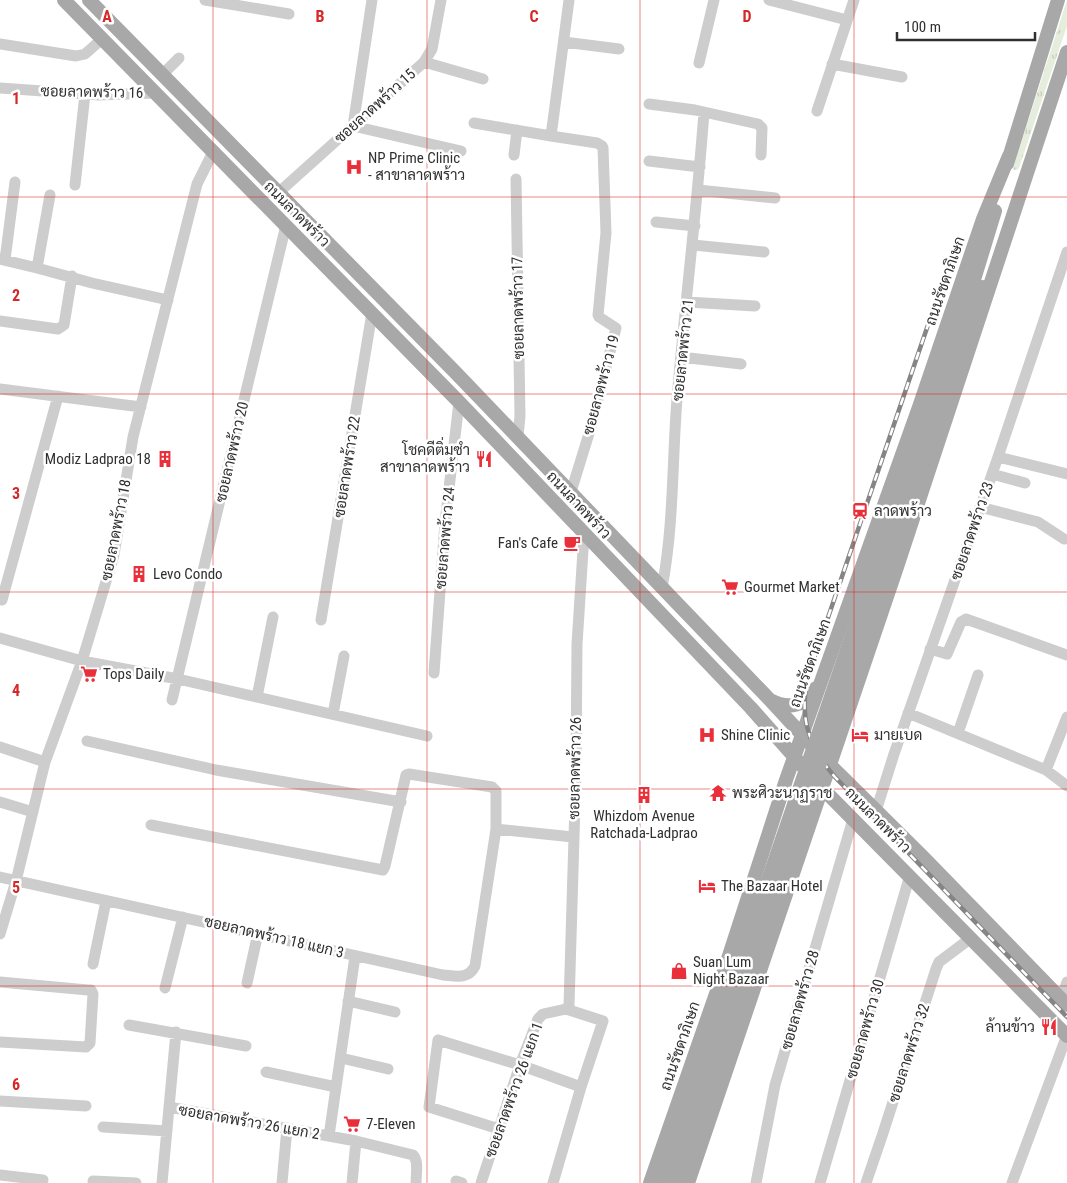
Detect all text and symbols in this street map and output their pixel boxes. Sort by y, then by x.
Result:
text: A [102,7,112,26]
text: B [316,7,325,26]
text: C [529,7,539,26]
text: D [742,7,752,26]
scale bar [897,10,1034,42]
text: 100 m [904,18,941,36]
street label: ซอยลาดพร้าว 15 [330,64,419,147]
street label: ซอยลาดพร้าว 16 [40,81,144,102]
text: 1 [12,89,20,108]
place label: NP Prime Clinic - สาขาลาดพร้าว [368,149,465,184]
hospital icon: NP Prime Clinic - สาขาลาดพร้าว [344,157,364,177]
street label: ถนนลาดพร้าว [260,177,334,251]
street label: ถนนรัชดาภิเษก [921,234,969,328]
street label: ซอยลาดพร้าว 17 [507,256,528,360]
text: 2 [12,286,20,305]
street label: ซอยลาดพร้าว 21 [668,298,697,402]
street label: ซอยลาดพร้าว 19 [578,333,623,437]
street label: ซอยลาดพร้าว 20 [211,400,252,504]
street label: ซอยลาดพร้าว 22 [329,415,364,519]
place label: โชคดีติ่มซำ สาขาลาดพร้าว [380,436,470,476]
building icon: Modiz Ladprao 18 [155,449,175,469]
restaurant icon: โชคดีติ่มซำ สาขาลาดพร้าว [474,449,494,469]
place label: Modiz Ladprao 18 [45,450,151,468]
street label: ถนนลาดพร้าว [543,467,616,542]
street label: ซอยลาดพร้าว 18 [96,478,135,582]
street label: ซอยลาดพร้าว 23 [946,479,997,583]
text: 3 [12,484,20,503]
street label: ซอยลาดพร้าว 24 [431,486,458,590]
station icon: ลาดพร้าว [850,501,870,521]
place label: ลาดพร้าว [874,501,932,520]
cafe icon: Fan's Cafe [562,533,582,553]
place label: Fan's Cafe [498,534,558,552]
building icon: Levo Condo [129,564,149,584]
place label: Levo Condo [153,565,223,583]
supermarket icon: Gourmet Market [720,577,740,597]
place label: Gourmet Market [744,578,840,596]
street label: ถนนรัชดาภิเษก [786,616,834,710]
supermarket icon: Tops Daily [79,664,99,684]
place label: Tops Daily [103,665,164,683]
text: 4 [12,681,20,700]
street label: ซอยลาดพร้าว 26 [564,716,585,820]
hospital icon: Shine Clinic [697,725,717,745]
hotel icon: มายเบด [850,725,870,745]
place label: Shine Clinic [721,726,790,744]
place label: มายเบด [874,726,922,744]
temple icon: พระศิวะนาฏราช [708,783,728,803]
street label: ถนนลาดพร้าว [841,783,915,857]
place label: พระศิวะนาฏราช [732,784,832,803]
building icon: Whizdom Avenue Ratchada-Ladprao [634,785,654,805]
place label: Whizdom Avenue Ratchada-Ladprao [590,807,698,842]
hotel icon: The Bazaar Hotel [697,876,717,896]
place label: The Bazaar Hotel [721,877,823,895]
text: 5 [12,878,20,897]
street label: ซอยลาดพร้าว 18 แยก 3 [202,911,346,962]
street label: ซอยลาดพร้าว 28 [776,948,823,1052]
place label: Suan Lum Night Bazaar [693,953,770,988]
shop icon: Suan Lum Night Bazaar [669,961,689,981]
street label: ซอยลาดพร้าว 30 [841,977,888,1081]
street label: ถนนรัชดาภิเษก [656,999,704,1093]
street label: ซอยลาดพร้าว 32 [884,1001,933,1105]
place label: ล้านข้าว [986,1017,1035,1036]
restaurant icon: ล้านข้าว [1039,1017,1059,1037]
street label: ซอยลาดพร้าว 26 แยก 1 [480,1019,547,1160]
text: 6 [12,1075,20,1094]
street label: ซอยลาดพร้าว 26 แยก 2 [177,1100,321,1143]
supermarket icon: 7-Eleven [342,1114,362,1134]
place label: 7-Eleven [366,1115,416,1133]

